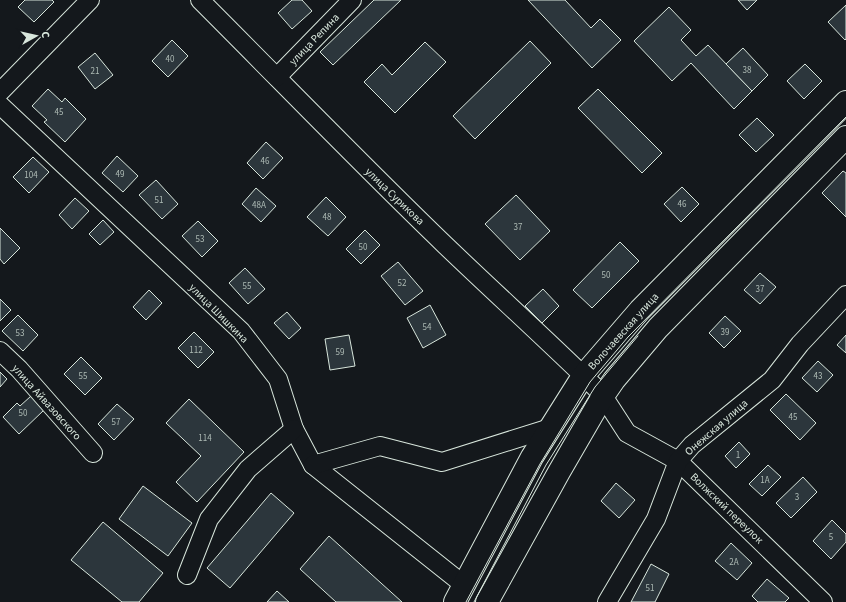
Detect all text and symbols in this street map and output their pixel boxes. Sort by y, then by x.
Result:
street label: улица Репина [286,10,343,68]
north arrow [16,16,56,56]
text: С [38,30,53,39]
house number: 40 [166,53,175,66]
house number: 38 [743,64,752,77]
house number: 21 [91,65,99,78]
house number: 45 [55,106,64,119]
house number: 46 [261,155,270,168]
street label: улица Сурикова [362,164,428,228]
house number: 49 [116,168,125,181]
house number: 104 [24,169,38,182]
house number: 51 [155,194,163,207]
house number: 46 [678,198,687,211]
house number: 48А [252,199,266,212]
house number: 48 [323,211,332,224]
house number: 37 [514,221,523,234]
house number: 53 [196,233,205,246]
house number: 50 [359,241,368,254]
house number: 50 [602,269,611,282]
house number: 52 [398,277,407,290]
street label: улица Шишкина [186,280,252,346]
house number: 55 [243,280,252,293]
house number: 37 [756,283,765,296]
street label: Волочаевская улица [585,290,662,373]
house number: 54 [423,321,432,334]
house number: 39 [721,326,730,339]
house number: 53 [16,327,25,340]
house number: 112 [189,344,203,357]
house number: 59 [336,346,345,359]
street label: улица Айвазовского [9,361,85,443]
house number: 55 [79,370,88,383]
house number: 43 [814,370,823,383]
street label: Онежская улица [682,396,751,459]
house number: 50 [19,407,28,420]
house number: 45 [789,411,798,424]
house number: 57 [112,416,121,429]
house number: 114 [198,432,212,445]
house number: 1 [736,449,740,462]
street label: Волжский переулок [687,470,767,548]
house number: 1А [760,474,770,487]
house number: 3 [795,491,800,504]
house number: 5 [829,531,834,544]
house number: 2А [729,556,739,569]
house number: 51 [646,582,654,595]

